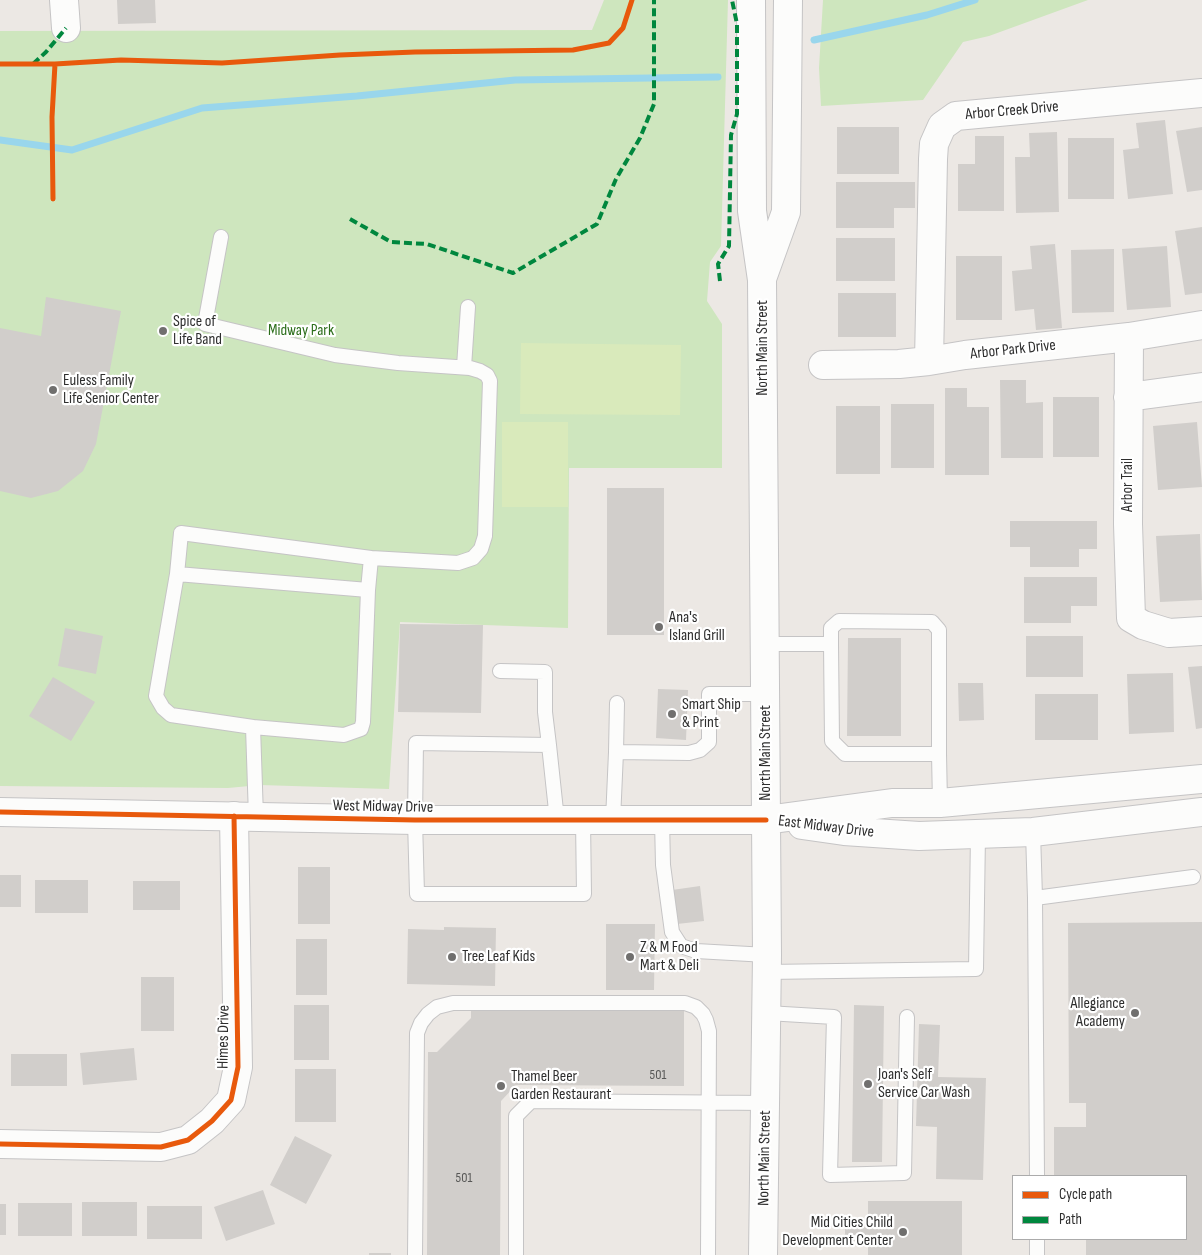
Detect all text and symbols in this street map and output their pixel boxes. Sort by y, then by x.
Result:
street label: Arbor Creek Drive [965,97,1059,125]
street label: North Main Street [753,300,773,396]
place label: Spice of Life Band [173,312,222,350]
park label: Midway Park [268,321,334,341]
marker: Spice of Life Band [157,325,169,337]
street label: Arbor Park Drive [969,336,1057,364]
place label: Euless Family Life Senior Center [63,371,159,409]
marker: Euless Family Life Senior Center [47,384,59,396]
street label: Arbor Trail [1118,458,1138,512]
place label: Ana's Island Grill [669,608,725,646]
marker: Ana's Island Grill [653,621,665,633]
place label: Smart Ship & Print [682,695,741,733]
street label: North Main Street [756,705,776,801]
marker: Smart Ship & Print [666,708,678,720]
street label: West Midway Drive [333,797,433,817]
street label: East Midway Drive [777,812,875,842]
place label: Z & M Food Mart & Deli [640,938,699,976]
place label: Tree Leaf Kids [462,947,535,967]
marker: Tree Leaf Kids [446,951,458,963]
marker: Z & M Food Mart & Deli [624,951,636,963]
place label: Allegiance Academy [1070,994,1125,1032]
street label: Himes Drive [214,1005,234,1069]
marker: Allegiance Academy [1129,1007,1141,1019]
place label: Joan's Self Service Car Wash [878,1065,970,1103]
place label: Thamel Beer Garden Restaurant [511,1067,611,1105]
house number: 501 [650,1067,666,1083]
marker: Joan's Self Service Car Wash [862,1078,874,1090]
marker: Thamel Beer Garden Restaurant [495,1080,507,1092]
street label: North Main Street [755,1110,775,1206]
house number: 501 [456,1170,472,1186]
legend [1012,1175,1187,1240]
text: Cycle path [1059,1185,1112,1204]
text: Path [1059,1210,1082,1229]
place label: Mid Cities Child Development Center [782,1213,893,1251]
marker: Mid Cities Child Development Center [897,1226,909,1238]

